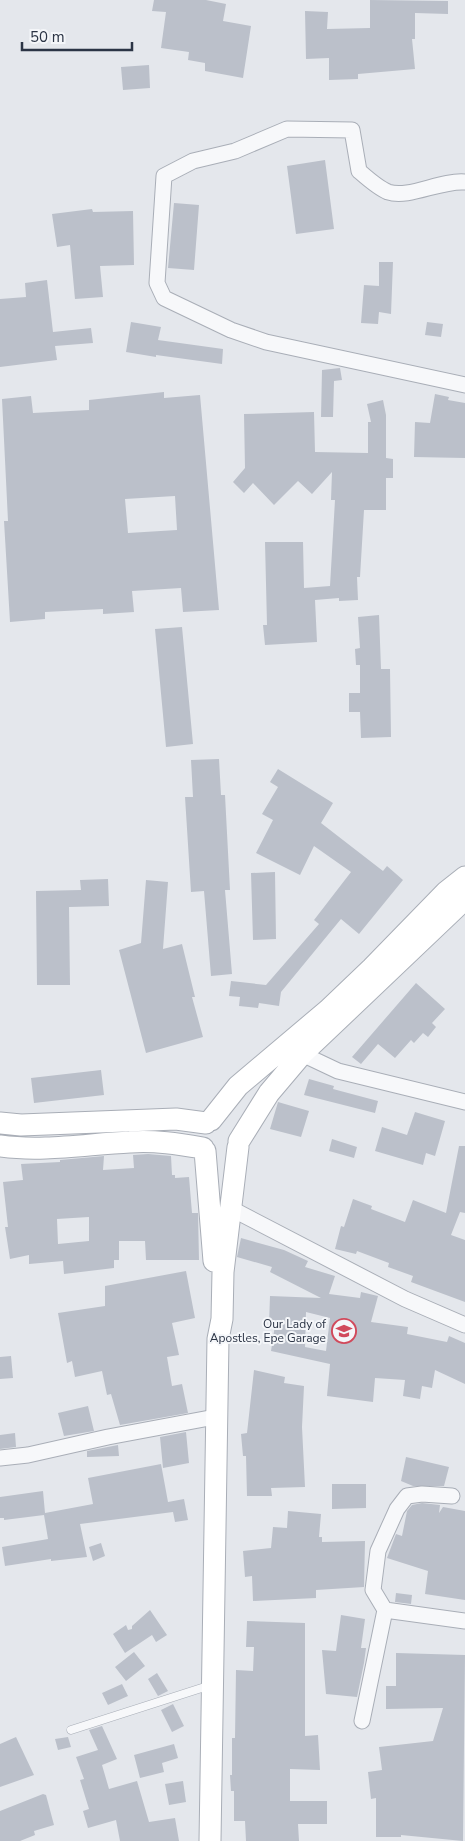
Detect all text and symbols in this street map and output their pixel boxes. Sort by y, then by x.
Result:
scale bar [22,20,132,52]
text: 50 m [30,27,65,47]
place label: Our Lady of Apostles, Epe Garage [210,1316,327,1346]
school or university icon: Our Lady of Apostles, Epe Garage [331,1318,357,1344]

